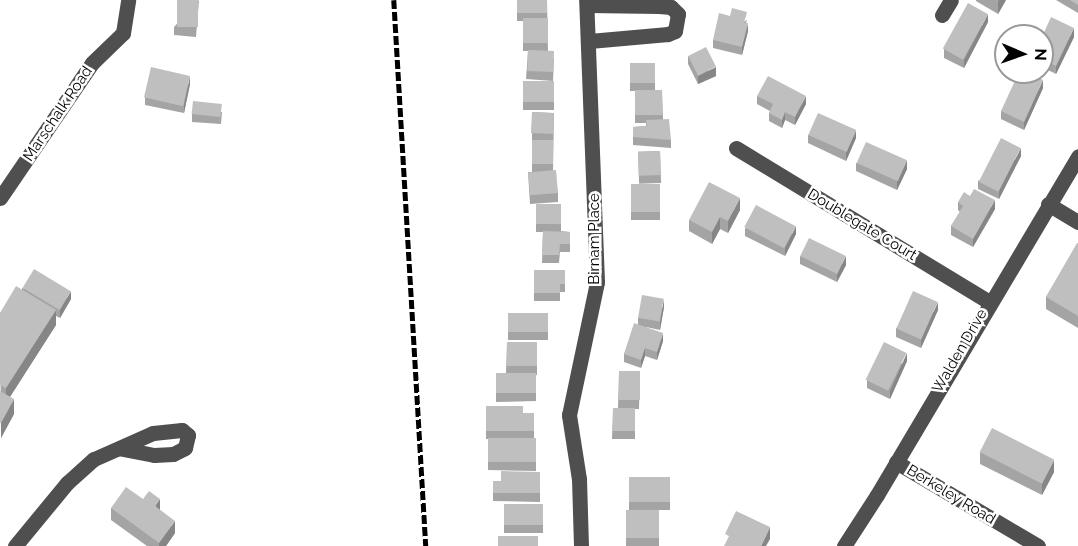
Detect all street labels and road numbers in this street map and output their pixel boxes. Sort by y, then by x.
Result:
street label: Marschalk Road [20,63,96,165]
street label: Doublegate Court [804,185,920,265]
street label: Birnam Place [586,193,604,285]
street label: Walden Drive [929,306,991,396]
street label: Berkeley Road [903,461,999,529]

